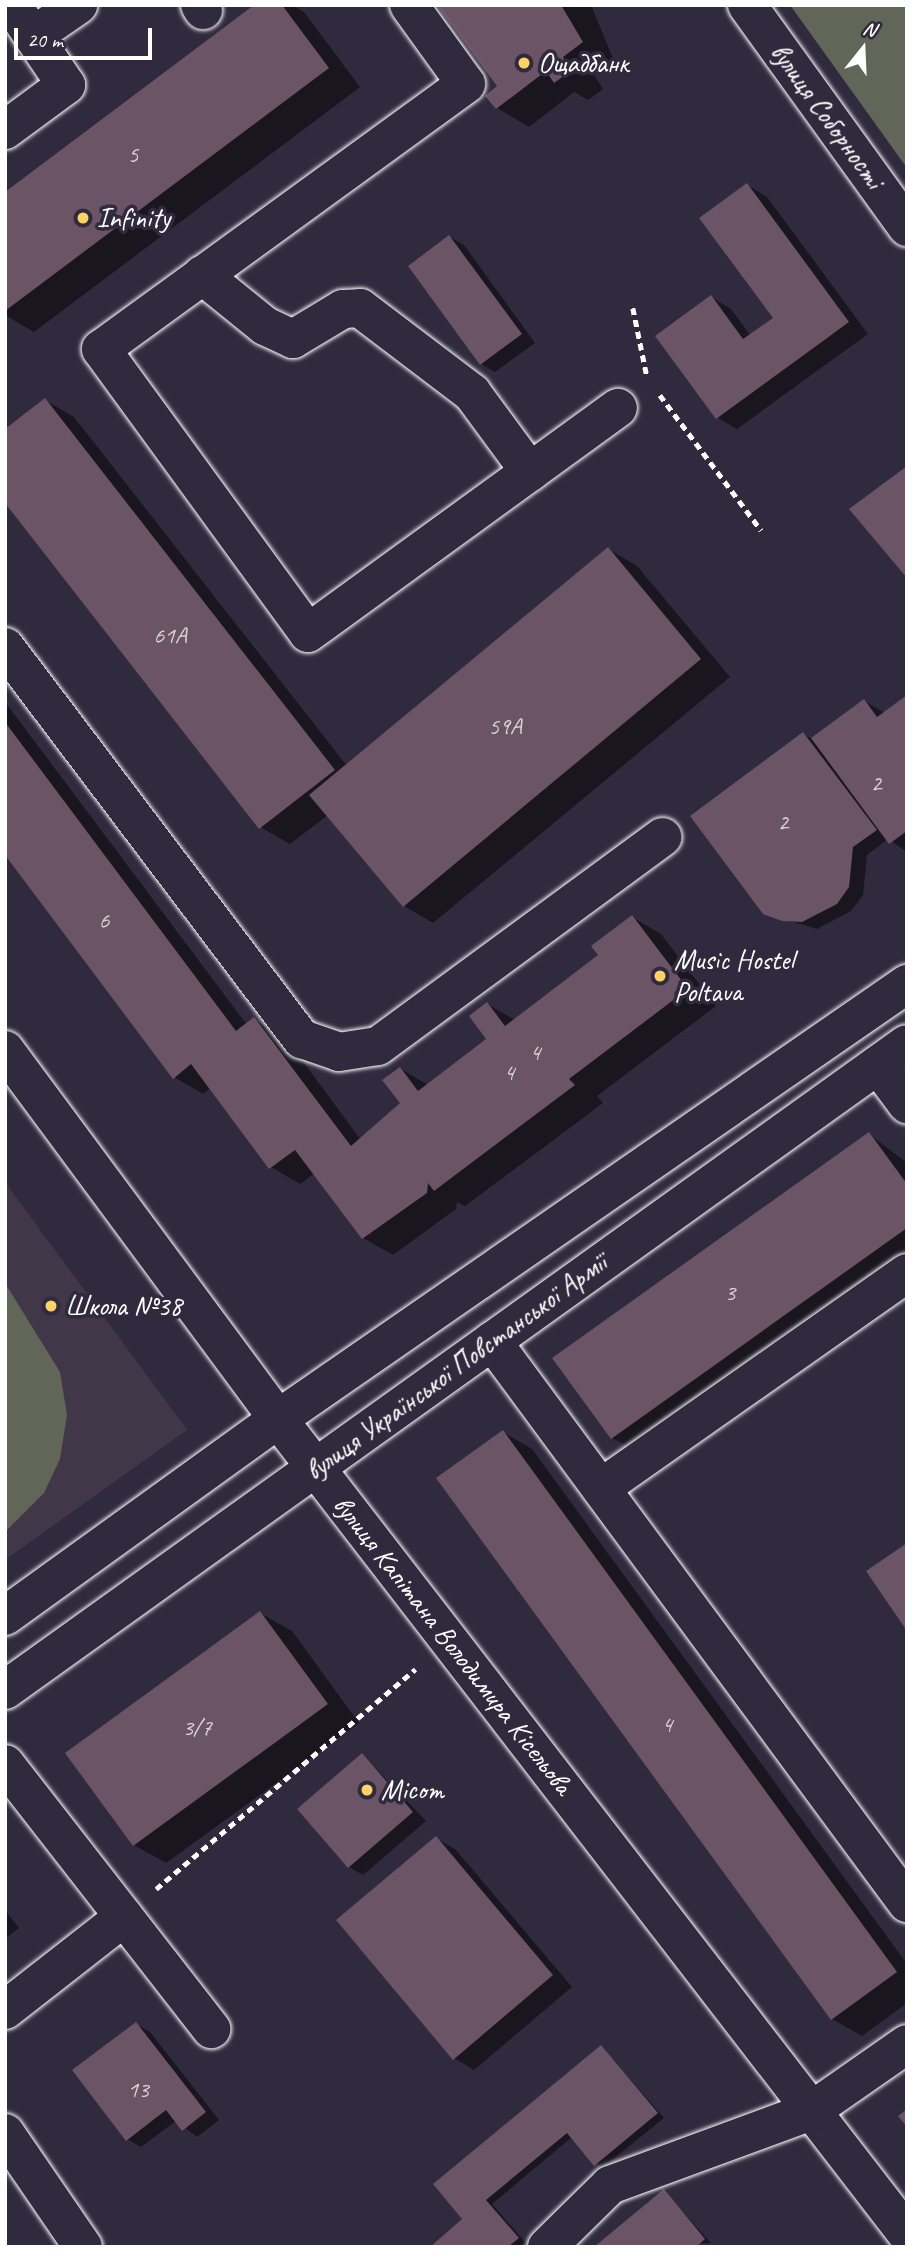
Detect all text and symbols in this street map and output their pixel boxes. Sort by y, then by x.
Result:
scale bar [18,14,156,58]
north arrow [828,14,898,84]
text: N [860,16,879,42]
text: 20 m [27,27,63,53]
street label: вулиця Соборності [763,37,891,195]
place label: Ощадбанк [538,46,628,80]
marker: Ощадбанк [516,55,532,71]
house number: 5 [128,141,138,169]
place label: Infinity [97,201,170,235]
marker: Infinity [75,210,91,226]
house number: 61А [153,622,187,650]
house number: 59А [488,713,522,741]
house number: 2 [871,770,881,798]
house number: 2 [778,809,788,837]
house number: 6 [99,907,109,935]
place label: Music Hostel Poltava [674,943,794,1009]
marker: Music Hostel Poltava [652,968,668,984]
house number: 4 [530,1039,540,1067]
house number: 4 [504,1059,514,1087]
street label: вулиця Української Повстанської Армії [299,1246,613,1488]
house number: 3 [725,1279,735,1307]
place label: Школа №38 [65,1289,182,1323]
marker: Школа №38 [43,1298,59,1314]
street label: вулиця Капітана Володимира Кісельова [327,1491,579,1799]
house number: 4 [662,1711,672,1739]
house number: 3/7 [182,1714,212,1742]
place label: Micom [381,1773,444,1807]
marker: Micom [359,1782,375,1798]
house number: 13 [127,2076,149,2104]

